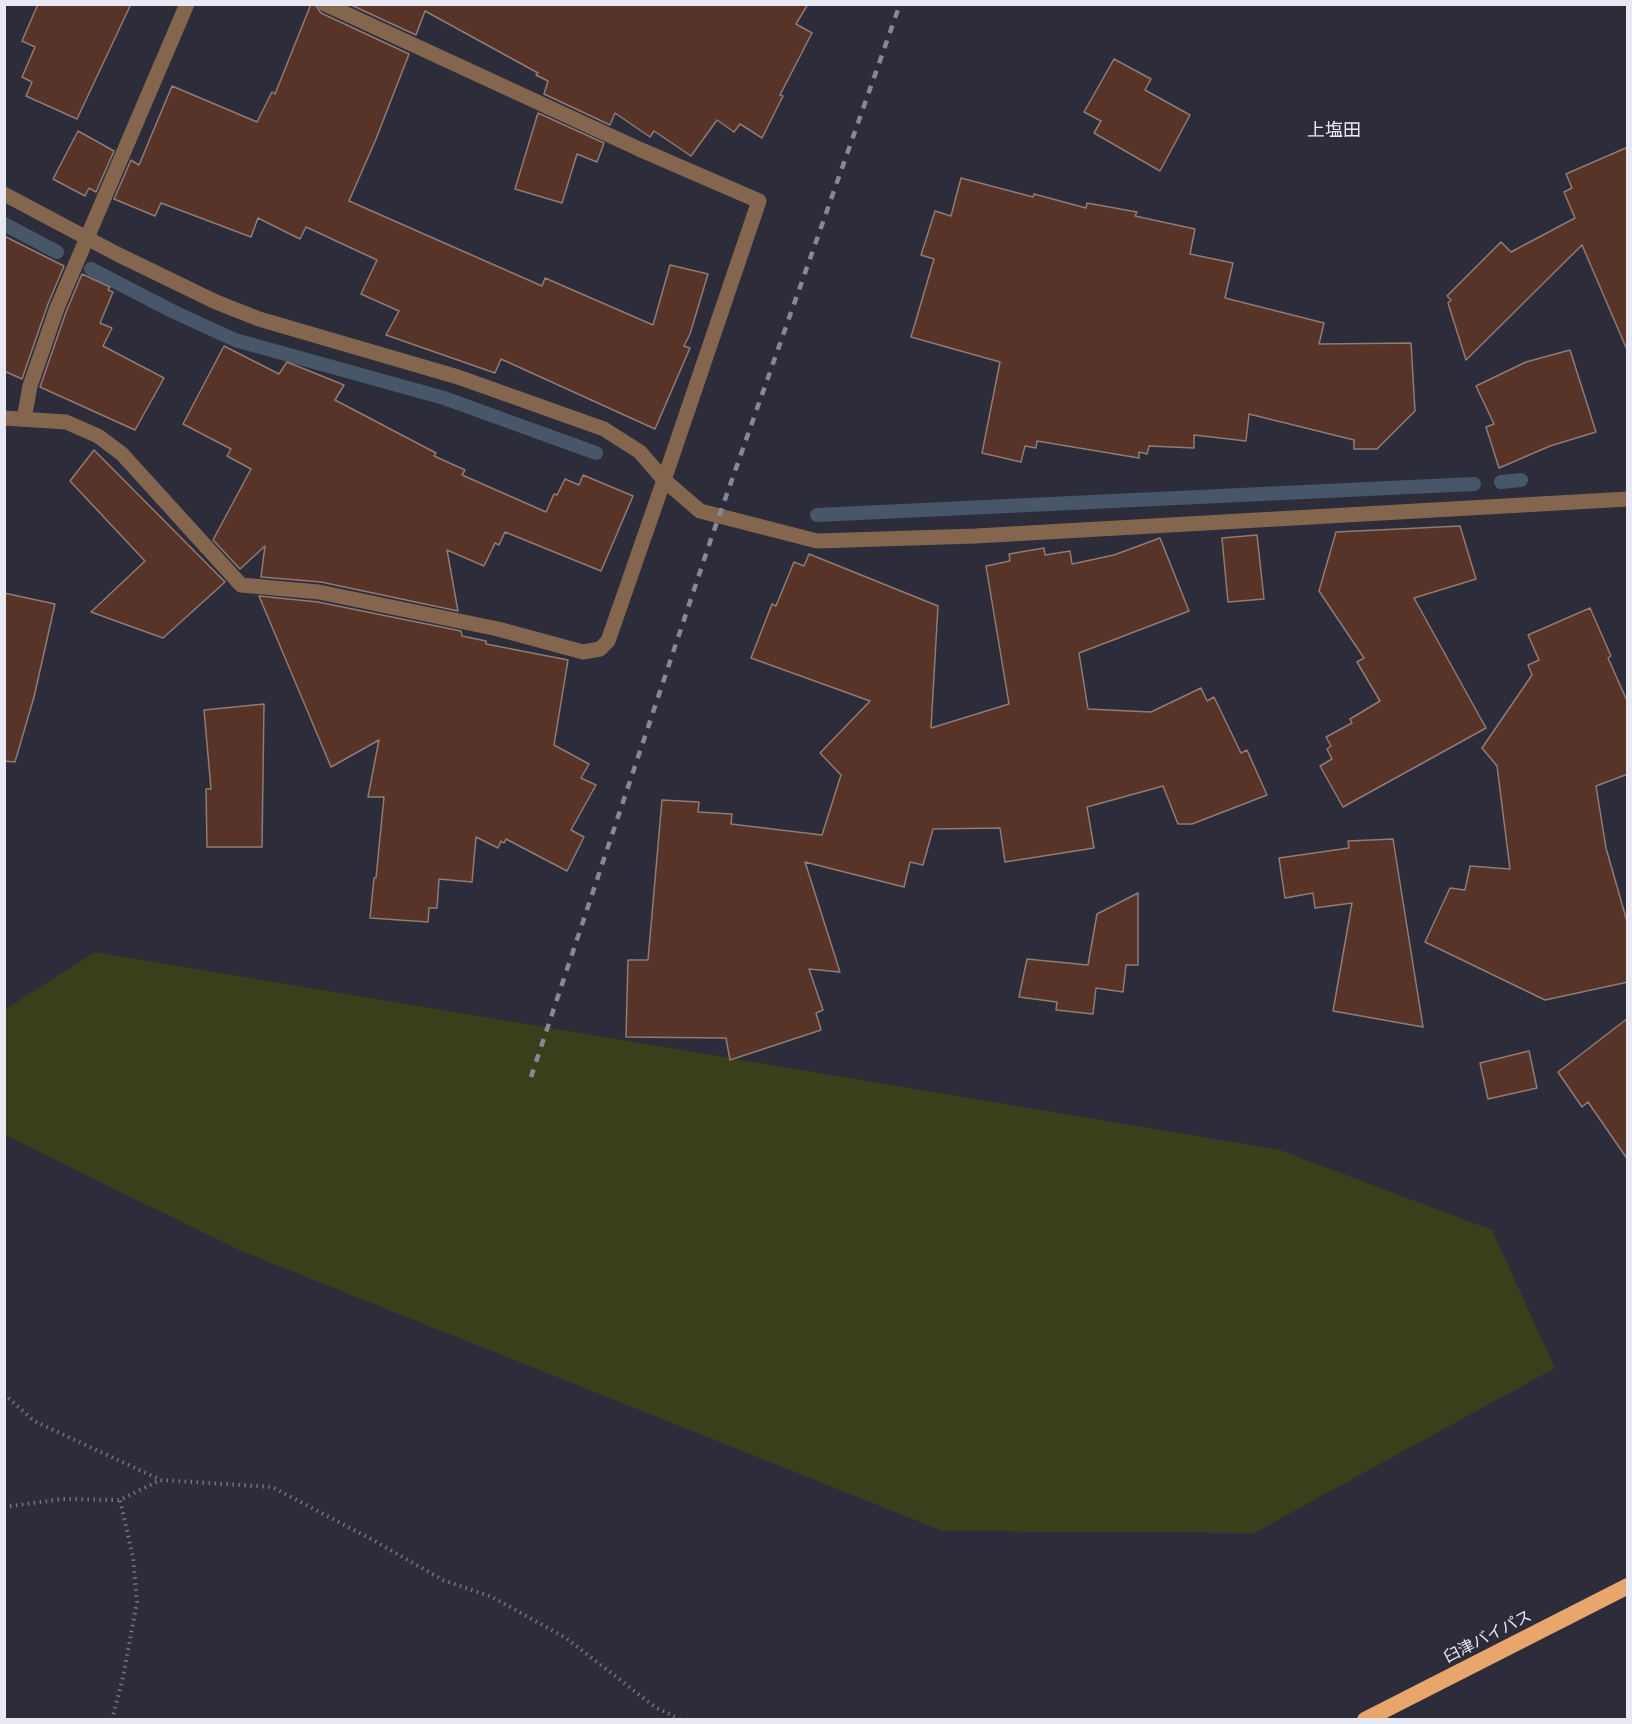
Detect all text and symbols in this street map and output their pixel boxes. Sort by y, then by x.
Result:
district label: 上塩田 [1307,120,1361,142]
street label: 臼津バイパス [1441,1607,1535,1667]

